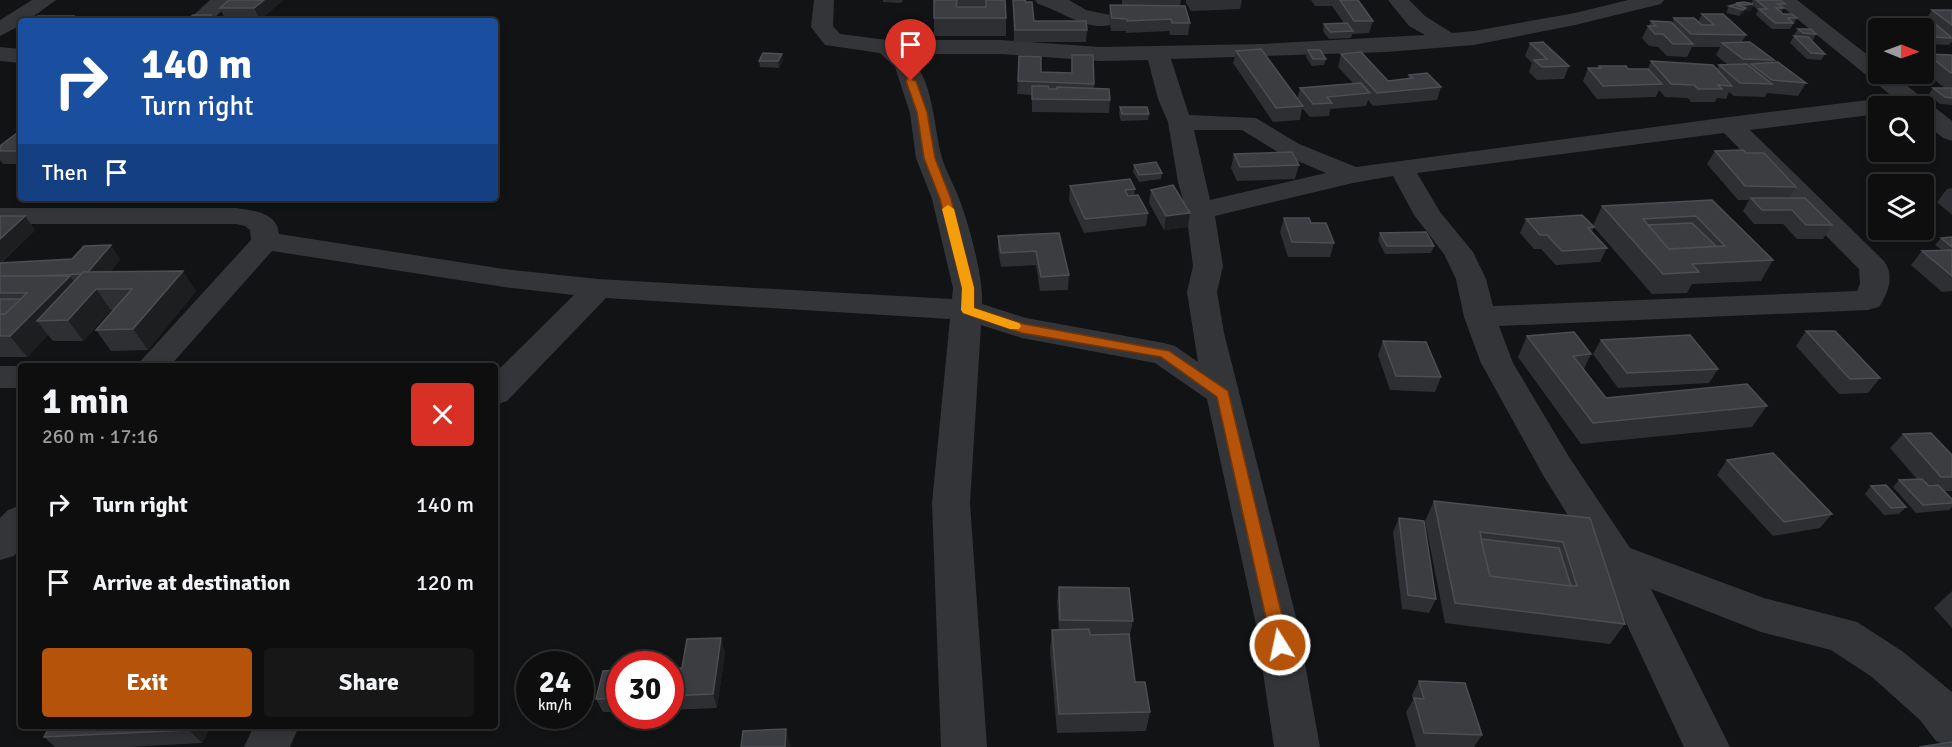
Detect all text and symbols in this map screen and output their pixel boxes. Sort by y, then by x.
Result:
north arrow [1868,18,1934,84]
map controls [1868,18,1934,240]
pin [885,19,936,81]
icon: arrive [894,28,927,61]
text: 140 m [141,39,252,90]
icon: right [42,42,120,120]
text: Turn right [141,90,254,123]
button: search [1868,96,1934,162]
icon: arrive [100,156,133,189]
text: Then [42,159,88,186]
button: layers [1868,174,1934,240]
text: 1 min [42,379,129,424]
button: close [411,383,474,446]
text: 260 m · 17:16 [42,424,158,449]
icon: right [42,488,75,521]
text: Turn right [93,491,188,518]
text: 140 m [416,491,474,518]
icon: arrive [42,566,75,599]
text: Arrive at destination [93,569,290,596]
text: 120 m [416,569,474,596]
position arrow [1248,613,1312,677]
button: Exit [42,648,252,717]
button: Share [264,648,474,717]
speed limit sign: 30 [606,651,684,729]
text: 24 [539,664,571,701]
text: km/h [538,696,572,714]

